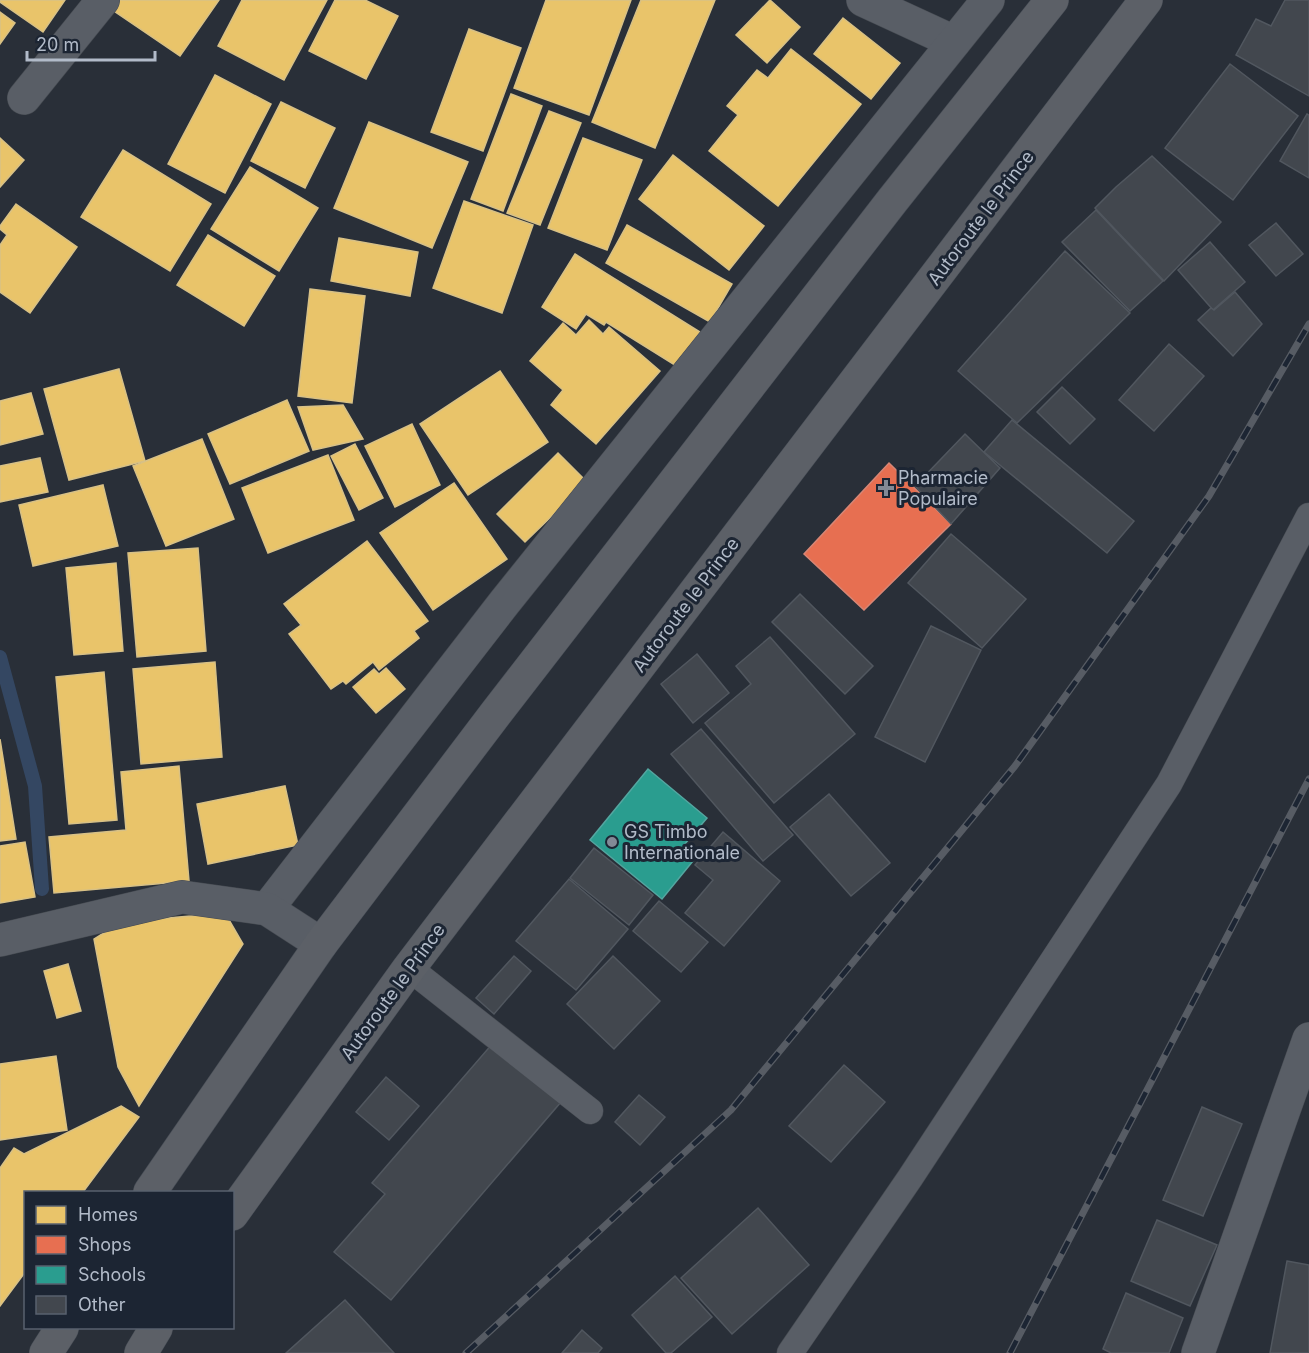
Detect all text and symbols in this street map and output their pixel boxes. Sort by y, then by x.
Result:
scale bar [27,24,154,62]
text: 20 m [36,34,79,55]
street label: Autoroute le Prince [923,146,1038,289]
place label: Pharmacie Populaire [898,467,988,509]
marker: Pharmacie Populaire [879,481,893,495]
street label: Autoroute le Prince [628,533,743,676]
place label: GS Timbo Internationale [624,821,740,863]
marker: GS Timbo Internationale [605,835,619,849]
street label: Autoroute le Prince [336,920,449,1064]
legend [24,1191,234,1329]
text: Homes [78,1204,138,1225]
text: Shops [78,1234,132,1255]
text: Schools [78,1264,146,1285]
text: Other [78,1294,126,1315]

